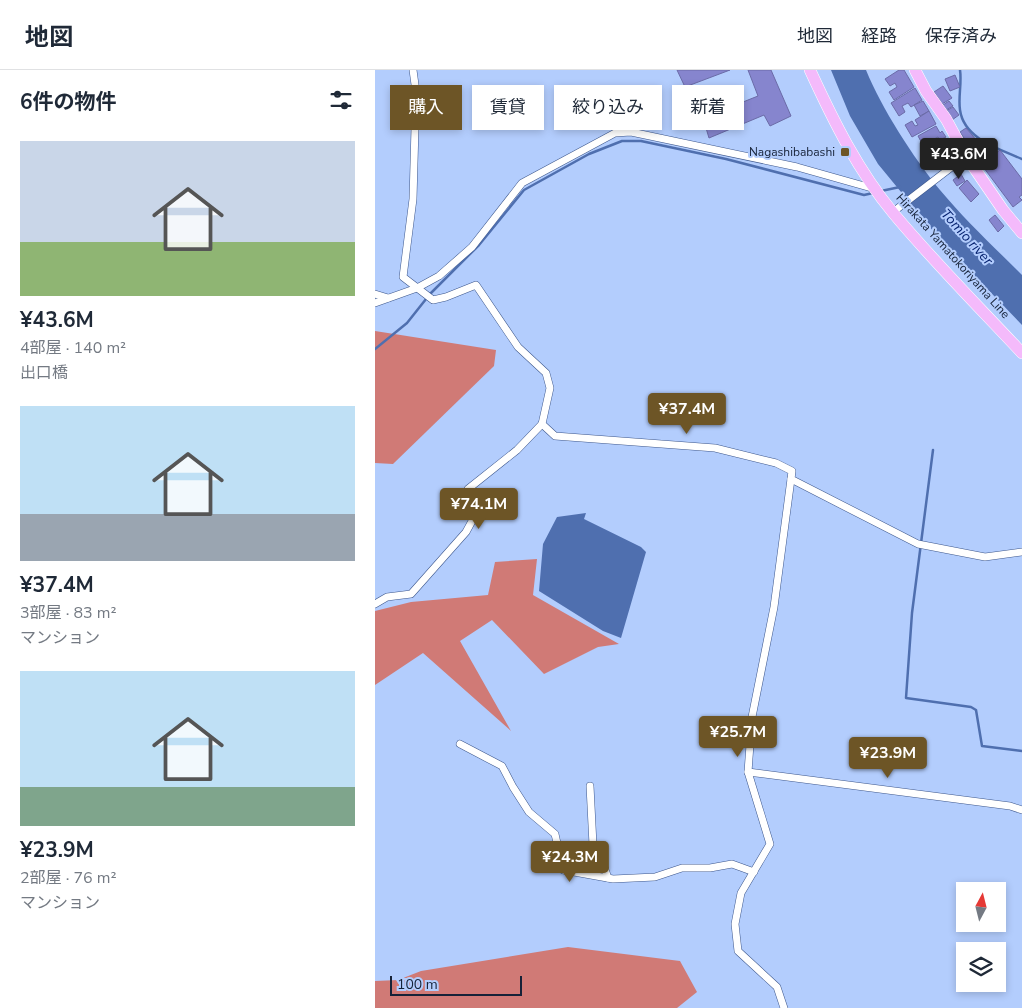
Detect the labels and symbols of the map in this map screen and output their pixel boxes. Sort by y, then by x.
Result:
pin: ¥43.6M [918,138,1000,180]
place label: Nagashibabashi [749,144,835,160]
marker: Nagashibabashi [839,146,851,158]
street label: Hirakata Yamatokoriyama Line [893,190,1013,322]
water label: Tomio river [937,205,998,270]
pin: ¥37.4M [646,392,728,435]
pin: ¥74.1M [438,488,520,530]
pin: ¥25.7M [697,716,779,758]
pin: ¥23.9M [847,736,929,779]
pin: ¥24.3M [529,840,611,883]
north arrow [956,882,1006,932]
scale bar [390,973,523,996]

